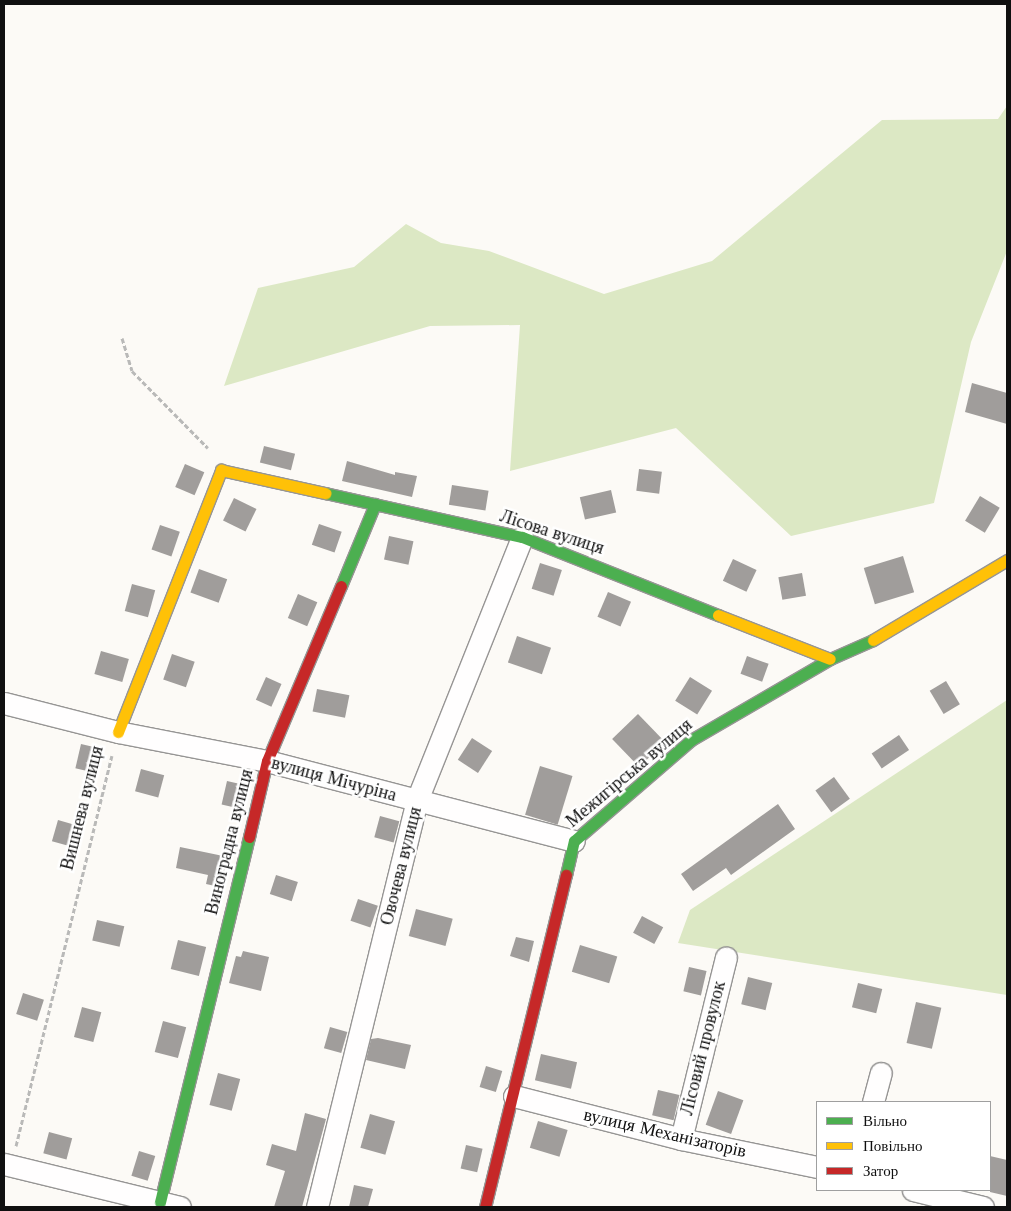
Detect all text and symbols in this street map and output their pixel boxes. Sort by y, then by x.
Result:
street label: Лісова вулиця [497,505,607,559]
street label: Межигірська вулиця [562,714,696,832]
street label: Вишнева вулиця [56,744,108,872]
street label: вулиця Мічуріна [269,752,399,806]
street label: Виноградна вулиця [200,767,258,917]
street label: Овочева вулиця [376,805,426,927]
street label: Лісовий провулок [676,979,730,1117]
legend [816,1101,991,1191]
street label: вулиця Механізаторів [581,1104,749,1162]
text: Вільно [863,1111,907,1130]
text: Повільно [863,1136,922,1155]
text: Затор [863,1161,898,1180]

